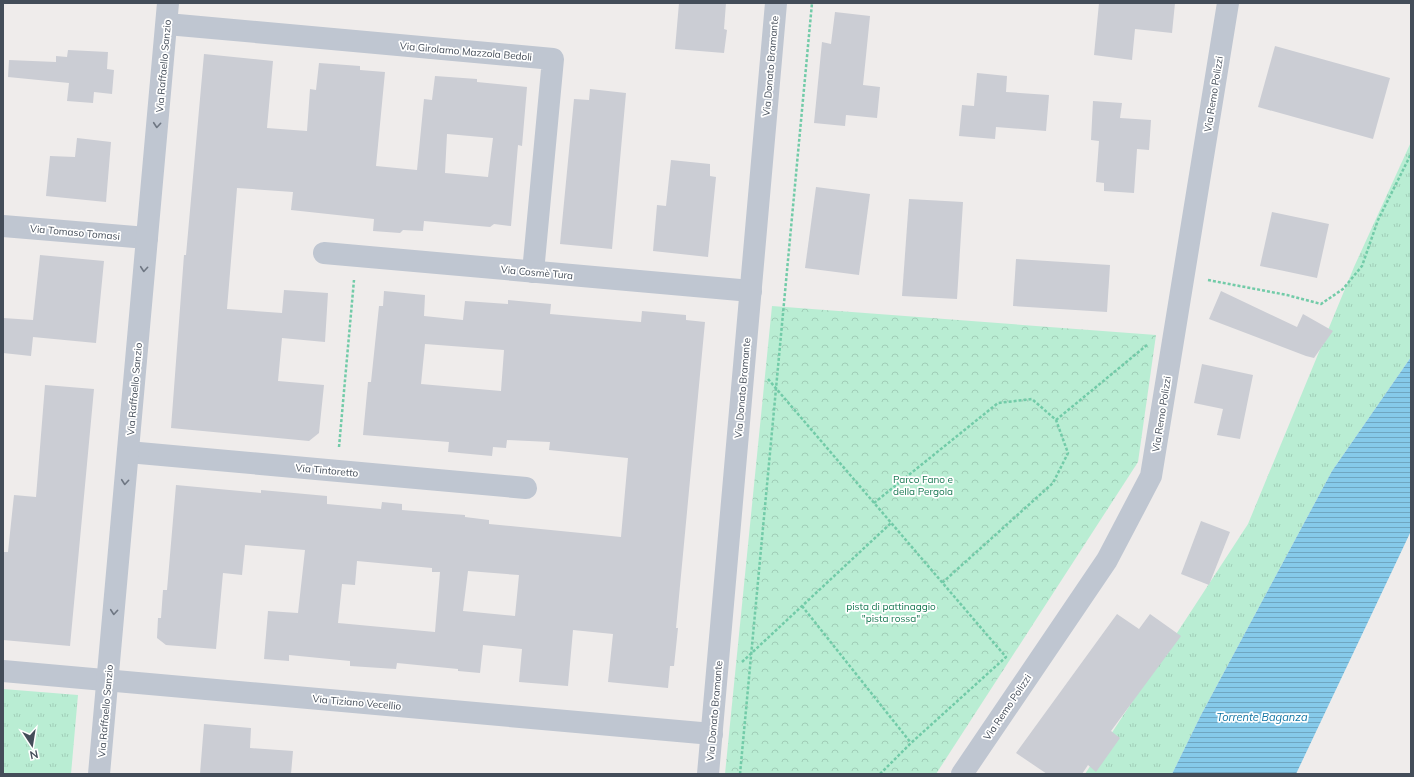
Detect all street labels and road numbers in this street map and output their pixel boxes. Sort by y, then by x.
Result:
street label: Via Donato Bramante [760,15,781,117]
street label: Via Raffaello Sanzio [153,19,174,113]
street label: Via Girolamo Mazzola Bedoli [399,39,533,64]
street label: Via Remo Polizzi [1201,55,1226,133]
street label: Via Tomaso Tomasi [29,222,120,243]
street label: Via Cosmè Tura [500,263,574,282]
street label: Via Donato Bramante [732,337,753,439]
street label: Via Raffaello Sanzio [124,342,145,436]
street label: Via Remo Polizzi [1149,375,1174,453]
street label: Via Tintoretto [295,461,359,480]
street label: Via Donato Bramante [704,660,725,762]
street label: Via Raffaello Sanzio [95,664,116,758]
street label: Via Remo Polizzi [981,672,1034,743]
street label: Via Tiziano Vecellio [312,692,402,713]

